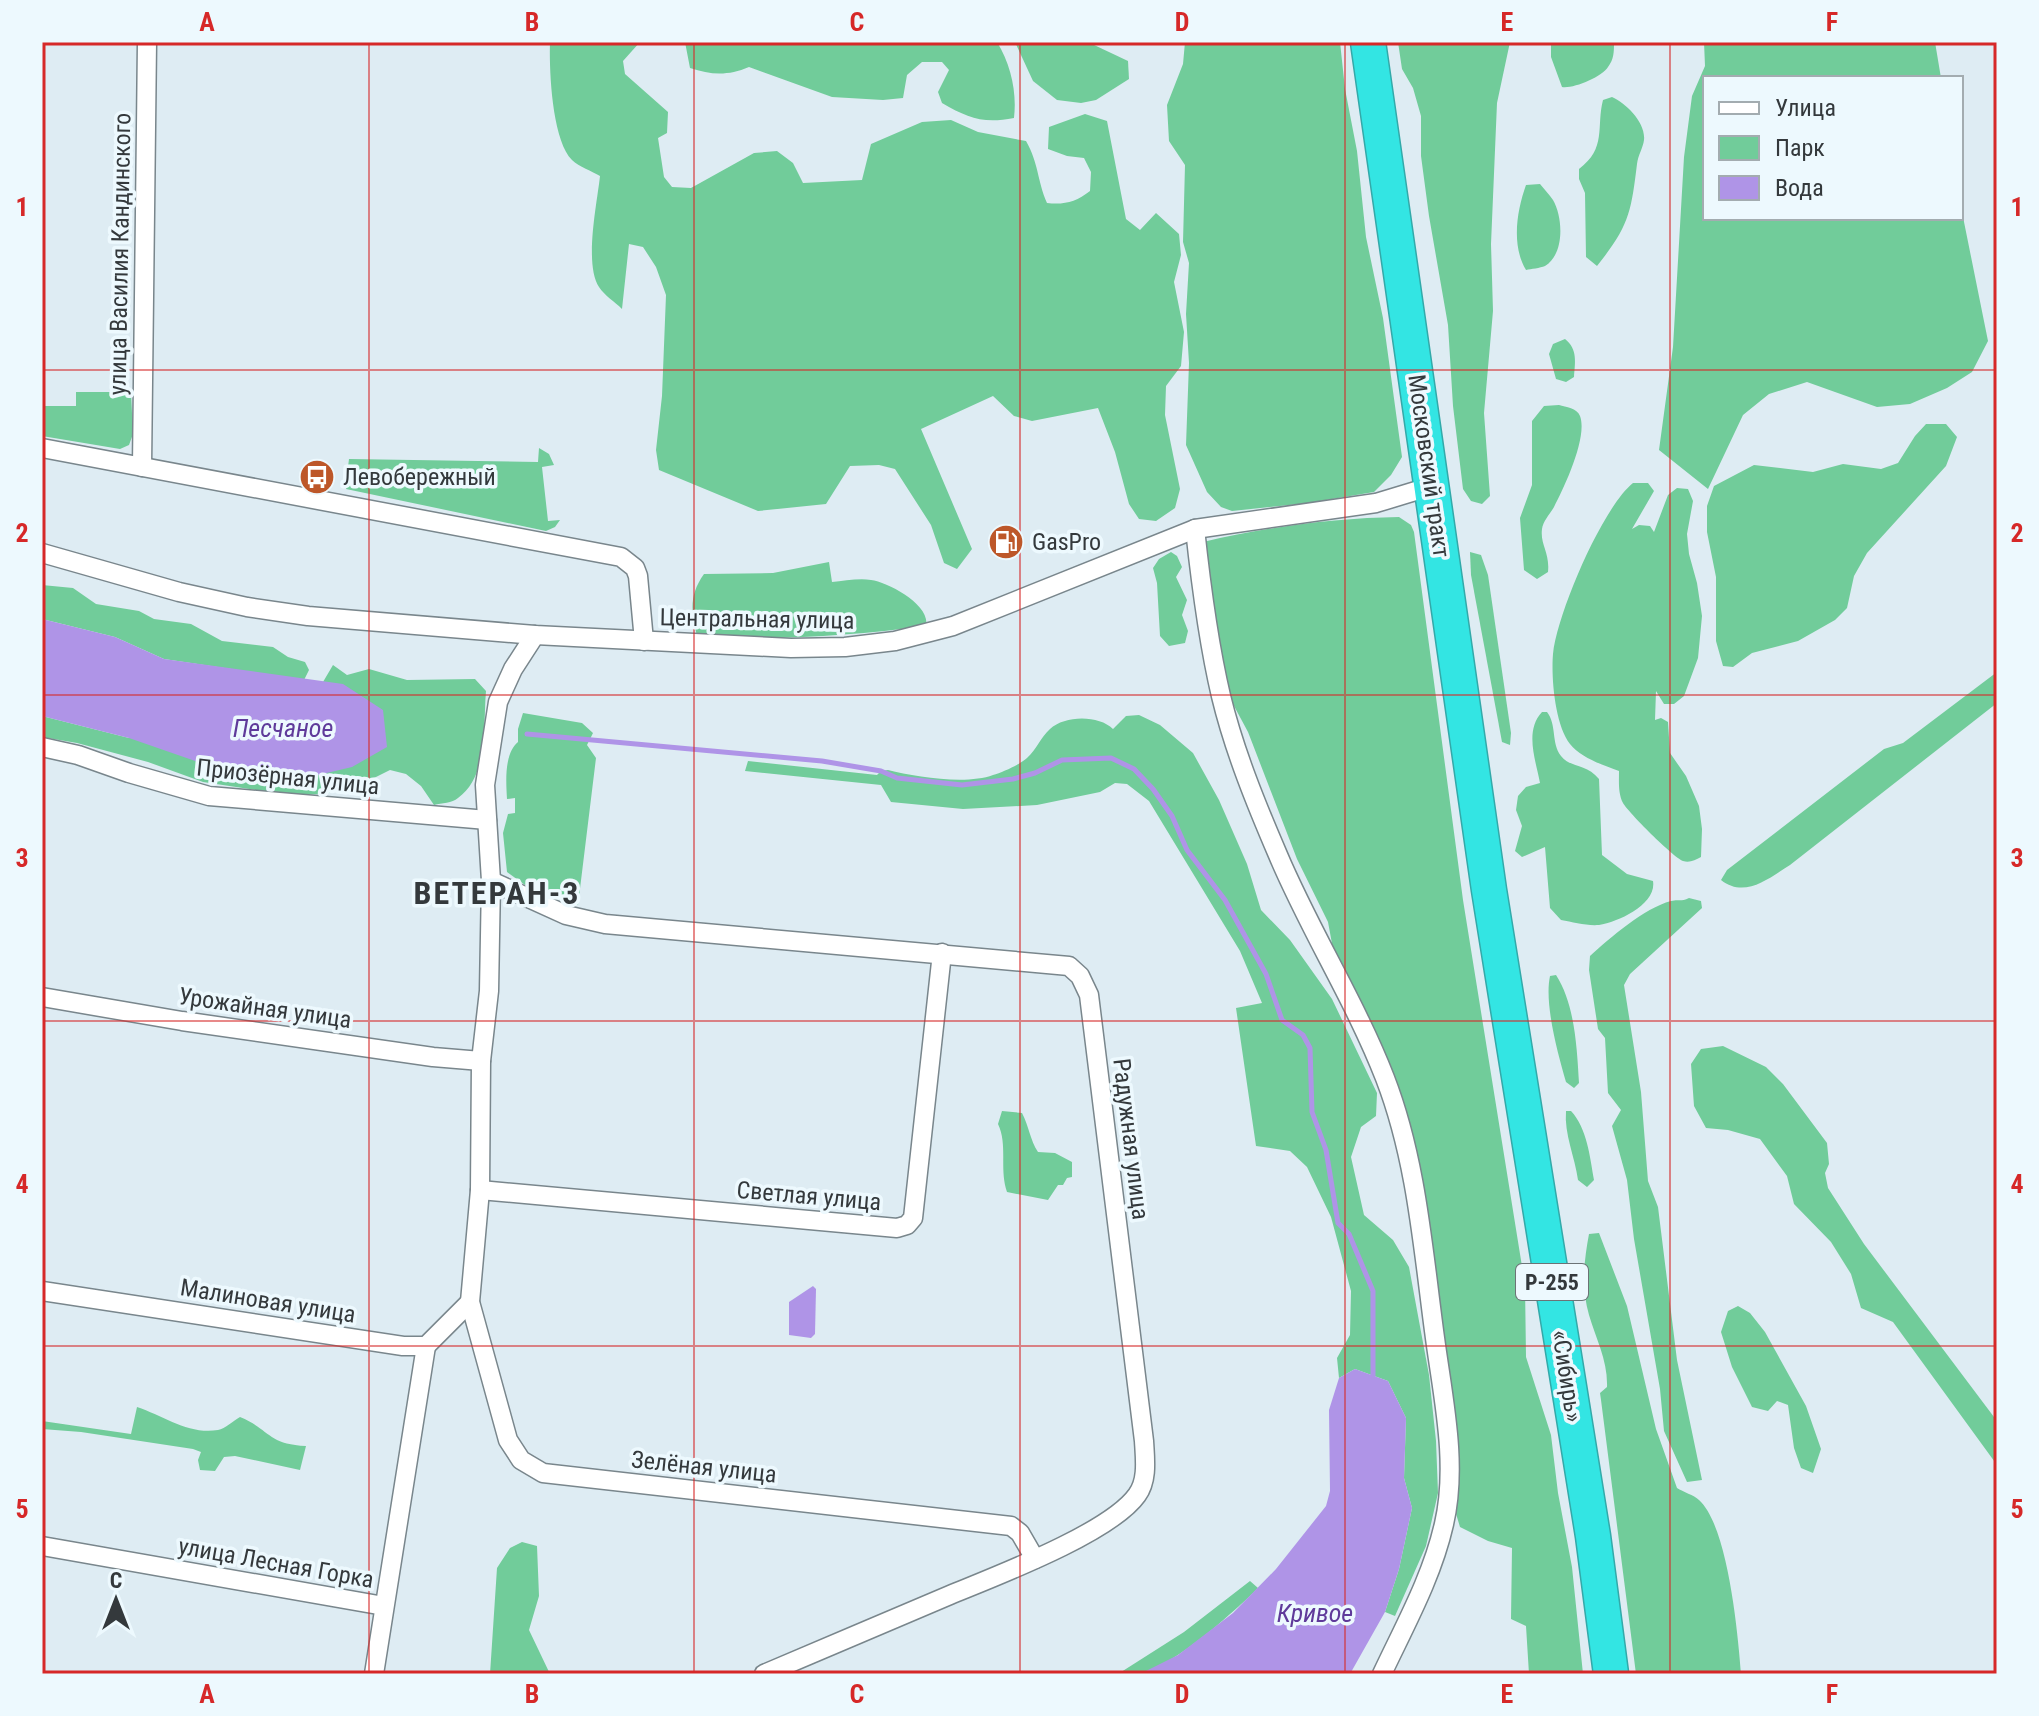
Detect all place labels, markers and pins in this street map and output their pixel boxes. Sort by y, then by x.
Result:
bus stop icon: Левобережный [298,458,336,496]
place label: Левобережный [343,463,496,491]
fuel station icon: GasPro [987,523,1025,561]
place label: GasPro [1032,528,1101,556]

